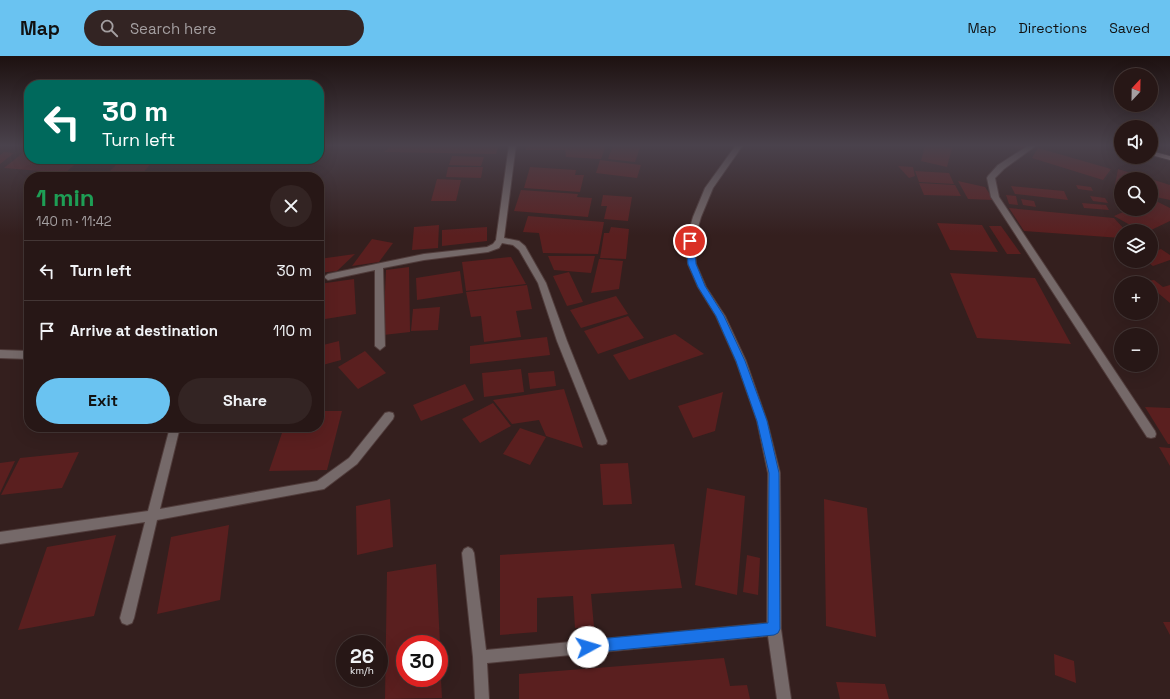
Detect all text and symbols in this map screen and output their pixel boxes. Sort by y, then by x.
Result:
search box [84,10,364,46]
text: Map [20,16,60,41]
icon: search [98,17,120,39]
text: Search here [130,19,216,38]
text: Map [967,19,997,37]
text: Directions [1019,19,1087,37]
text: Saved [1109,19,1150,37]
north arrow [1114,68,1158,112]
map controls [1114,68,1158,372]
text: 30 m [102,93,168,129]
icon: left [36,96,88,148]
button: sound [1114,120,1158,164]
text: Turn left [102,128,175,151]
button: search [1114,172,1158,216]
text: 1 min [36,182,95,213]
button: close [270,185,312,227]
text: 140 m · 11:42 [36,213,112,230]
pin [673,224,707,258]
button: layers [1114,224,1158,268]
icon: arrive [679,230,701,252]
icon: left [36,260,58,282]
text: Turn left [70,261,132,280]
text: 30 m [277,261,312,280]
button: + [1114,276,1158,320]
icon: arrive [36,320,58,342]
text: Arrive at destination [70,321,218,340]
text: 110 m [273,321,312,340]
button: − [1114,328,1158,372]
button: Exit [36,378,170,424]
button: Share [178,378,312,424]
position arrow [567,626,609,668]
speed limit sign: 30 [396,635,448,687]
text: 26 [350,643,374,669]
text: km/h [350,664,374,677]

